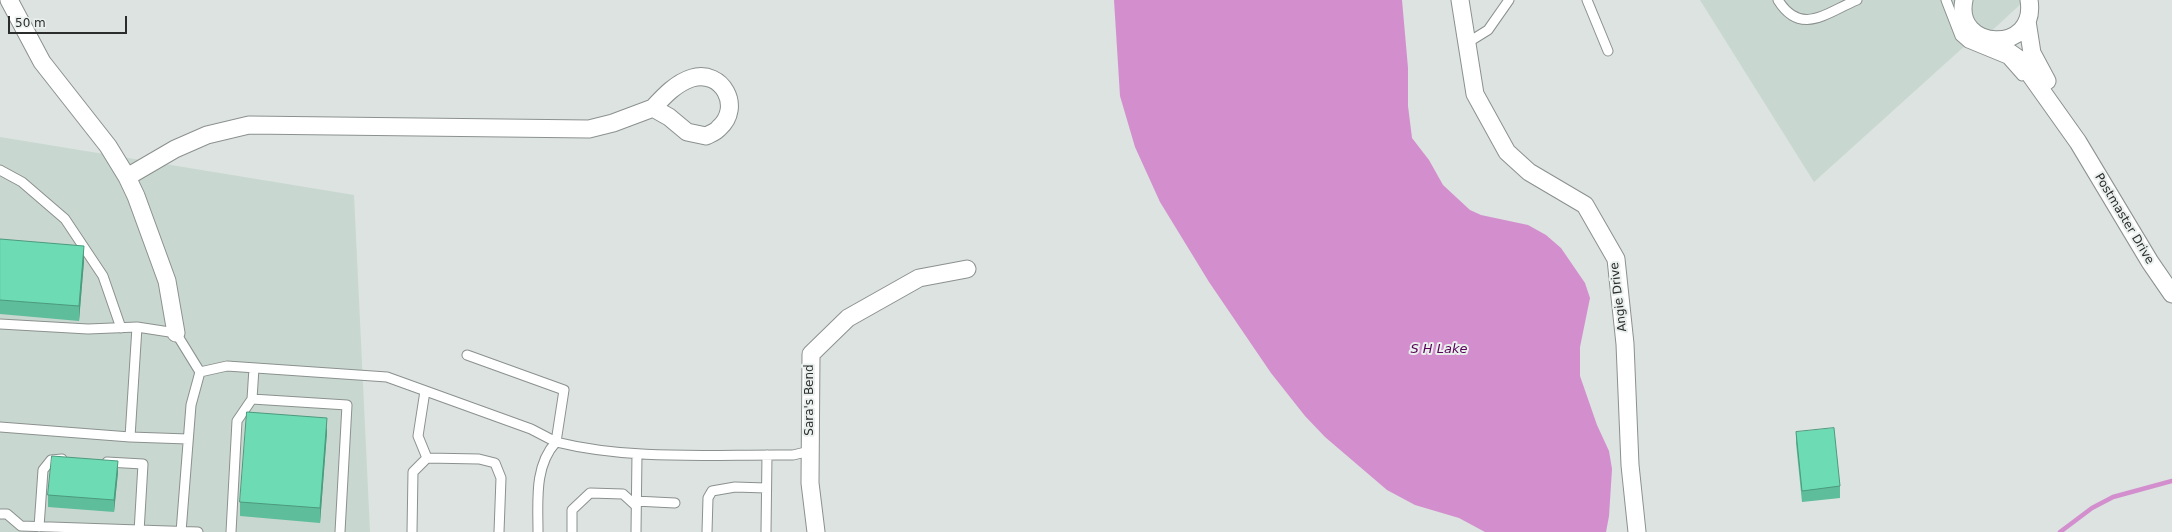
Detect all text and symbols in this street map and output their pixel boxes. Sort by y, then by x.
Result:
scale bar [10,8,129,34]
text: 50 m [15,16,46,30]
street label: Postmaster Drive [2091,171,2157,267]
street label: Angie Drive [1608,261,1630,333]
water label: S H Lake [1410,342,1468,358]
street label: Sara's Bend [803,364,817,436]

